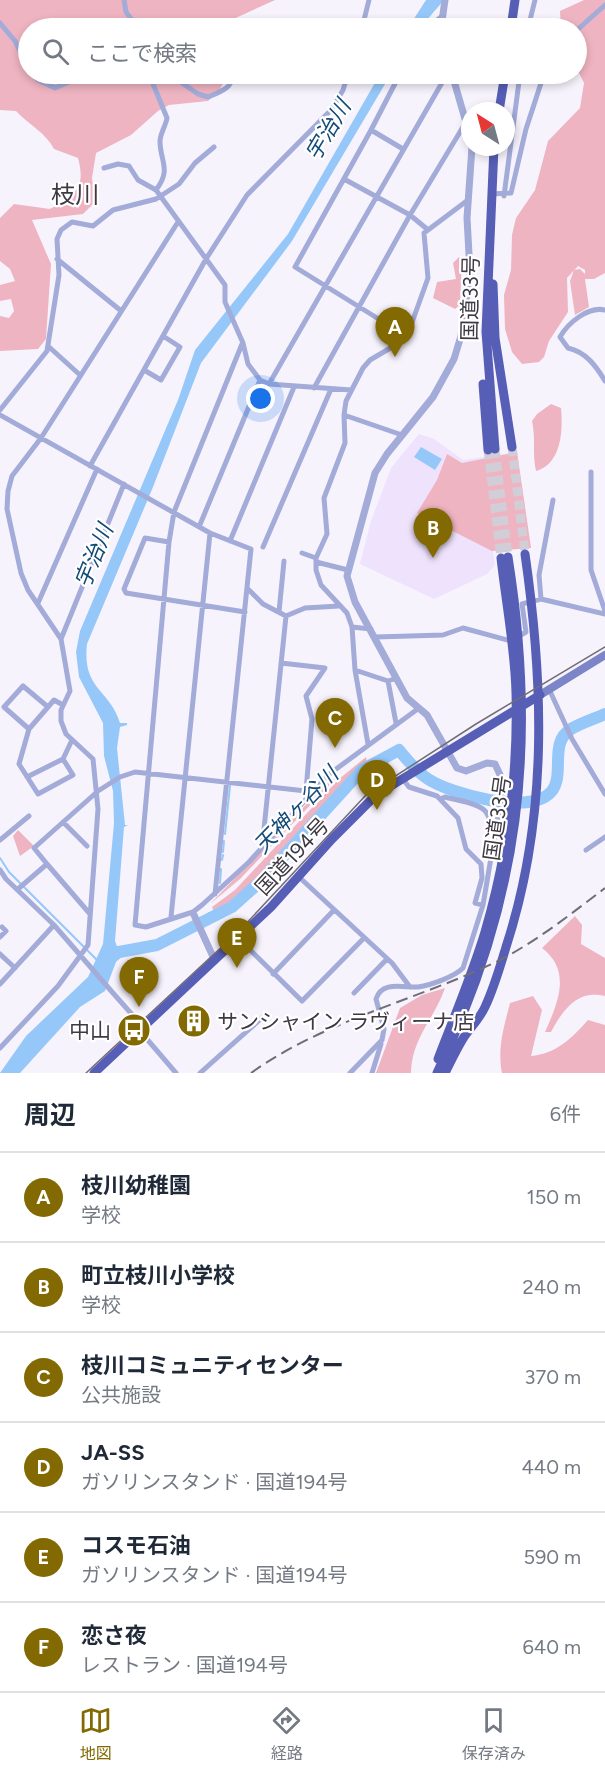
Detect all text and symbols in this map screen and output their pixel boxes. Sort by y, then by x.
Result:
search box [18,18,587,84]
icon: search [39,35,72,68]
text: ここで検索 [87,40,197,67]
water label: 宇治川 [299,93,358,165]
north arrow [461,102,515,156]
district label: 枝川 [51,180,99,209]
street label: 国道33号 [457,255,483,341]
pin: A [376,308,414,357]
your location [246,384,275,413]
pin: B [414,508,452,558]
water label: 宇治川 [69,518,120,592]
pin: C [316,698,354,748]
water label: 天神ヶ谷川 [248,760,345,859]
pin: D [358,760,397,810]
street label: 国道33号 [479,774,515,862]
street label: 国道194号 [250,812,334,900]
pin: E [218,918,256,968]
pin: F [120,958,158,1007]
building icon: サンシャイン ラヴィーナ店 [176,1003,212,1039]
place label: サンシャイン ラヴィーナ店 [217,1009,474,1034]
bus stop icon: 中山 [116,1012,152,1048]
place label: 中山 [69,1018,111,1043]
text: 周辺 [24,1099,76,1131]
text: 6件 [550,1102,581,1126]
text: 枝川幼稚園 [81,1172,191,1199]
text: A [36,1185,51,1209]
text: 150 m [526,1185,581,1209]
text: 学校 [81,1203,121,1227]
text: 町立枝川小学校 [81,1262,235,1289]
text: B [37,1275,50,1299]
text: 240 m [523,1275,581,1299]
text: 学校 [81,1293,121,1317]
text: 枝川コミュニティセンター [81,1352,344,1379]
text: C [36,1365,51,1389]
text: 370 m [525,1365,581,1389]
text: 公共施設 [81,1383,161,1407]
text: JA-SS [81,1439,145,1466]
text: D [37,1455,51,1479]
text: 440 m [521,1455,581,1479]
text: ガソリンスタンド · 国道194号 [81,1470,348,1494]
text: コスモ石油 [81,1532,191,1559]
text: E [38,1545,49,1569]
text: 590 m [523,1545,581,1569]
text: ガソリンスタンド · 国道194号 [81,1563,348,1587]
text: 恋さ夜 [81,1622,147,1649]
text: F [38,1635,49,1659]
text: 640 m [522,1635,581,1659]
text: レストラン · 国道194号 [81,1653,288,1677]
tab: 地図 [79,1704,112,1764]
tab: 経路 [270,1704,303,1764]
tab: 保存済み [462,1704,526,1764]

